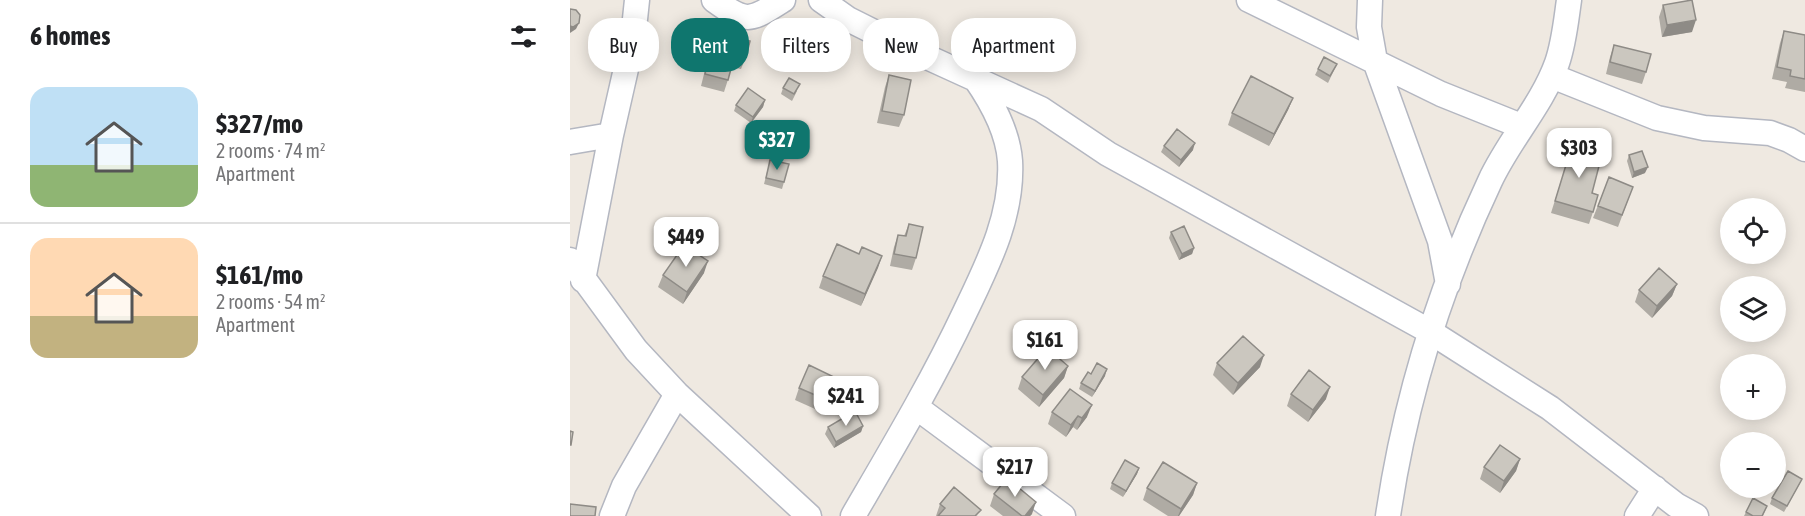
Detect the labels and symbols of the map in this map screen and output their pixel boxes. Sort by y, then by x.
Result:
pin: $327 [741,120,813,171]
pin: $303 [1543,128,1615,179]
pin: $449 [650,217,722,268]
pin: $161 [1009,320,1081,371]
pin: $241 [810,376,882,427]
pin: $217 [979,447,1051,498]

